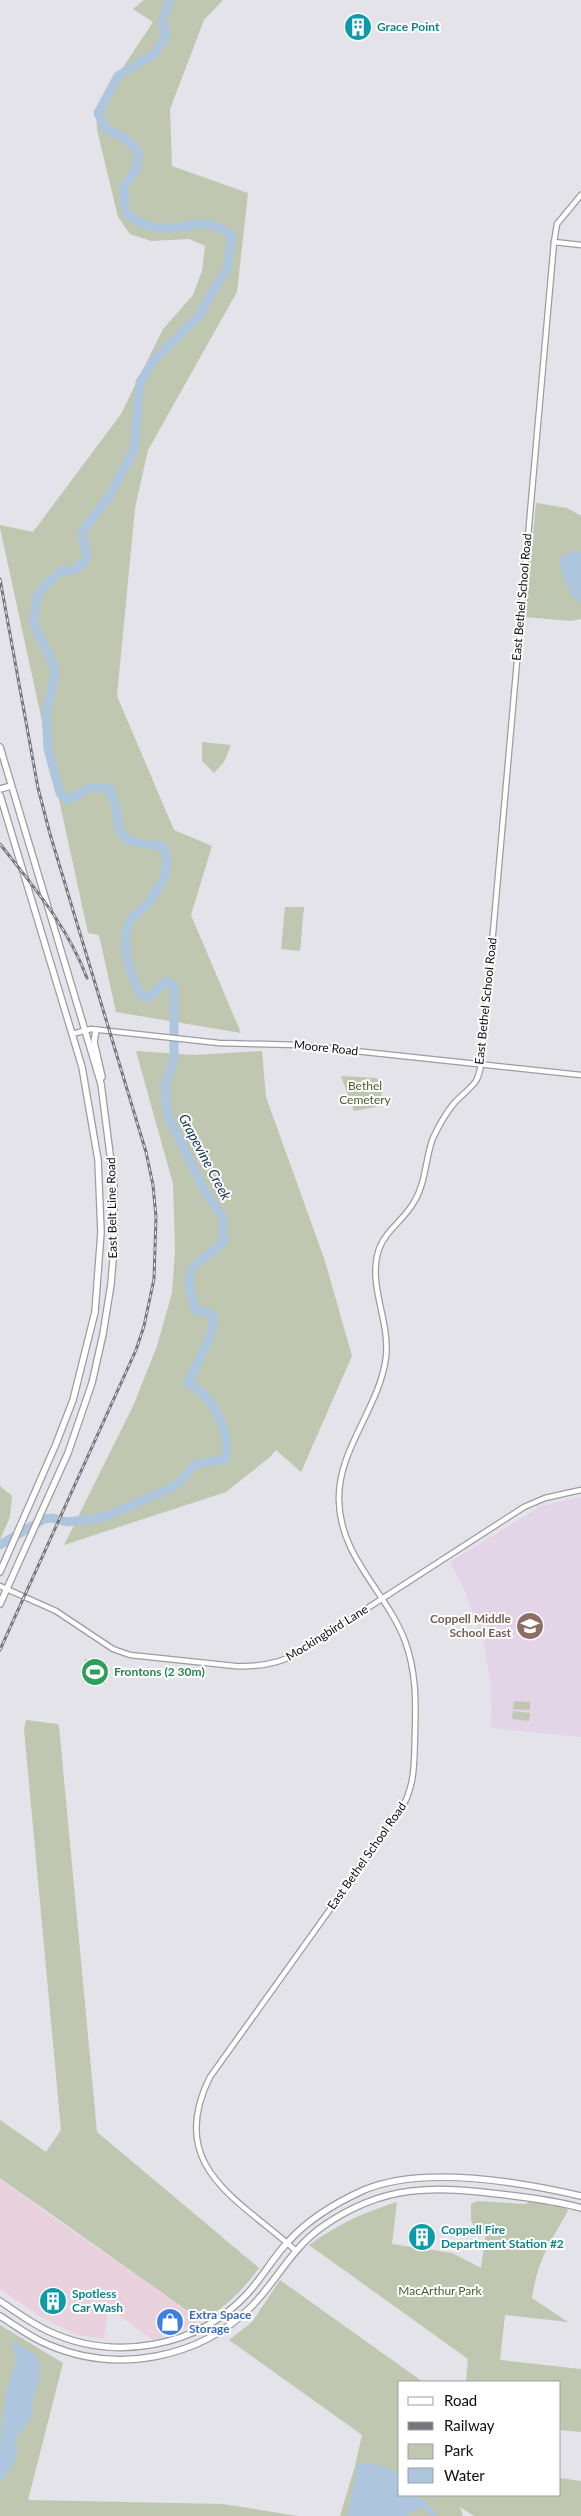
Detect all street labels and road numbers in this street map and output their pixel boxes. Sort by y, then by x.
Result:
street label: East Bethel School Road [508,533,535,661]
street label: East Bethel School Road [471,937,500,1065]
street label: Moore Road [293,1037,359,1058]
street label: East Belt Line Road [103,1157,120,1259]
street label: Mockingbird Lane [283,1601,371,1664]
street label: East Bethel School Road [324,1799,409,1912]

